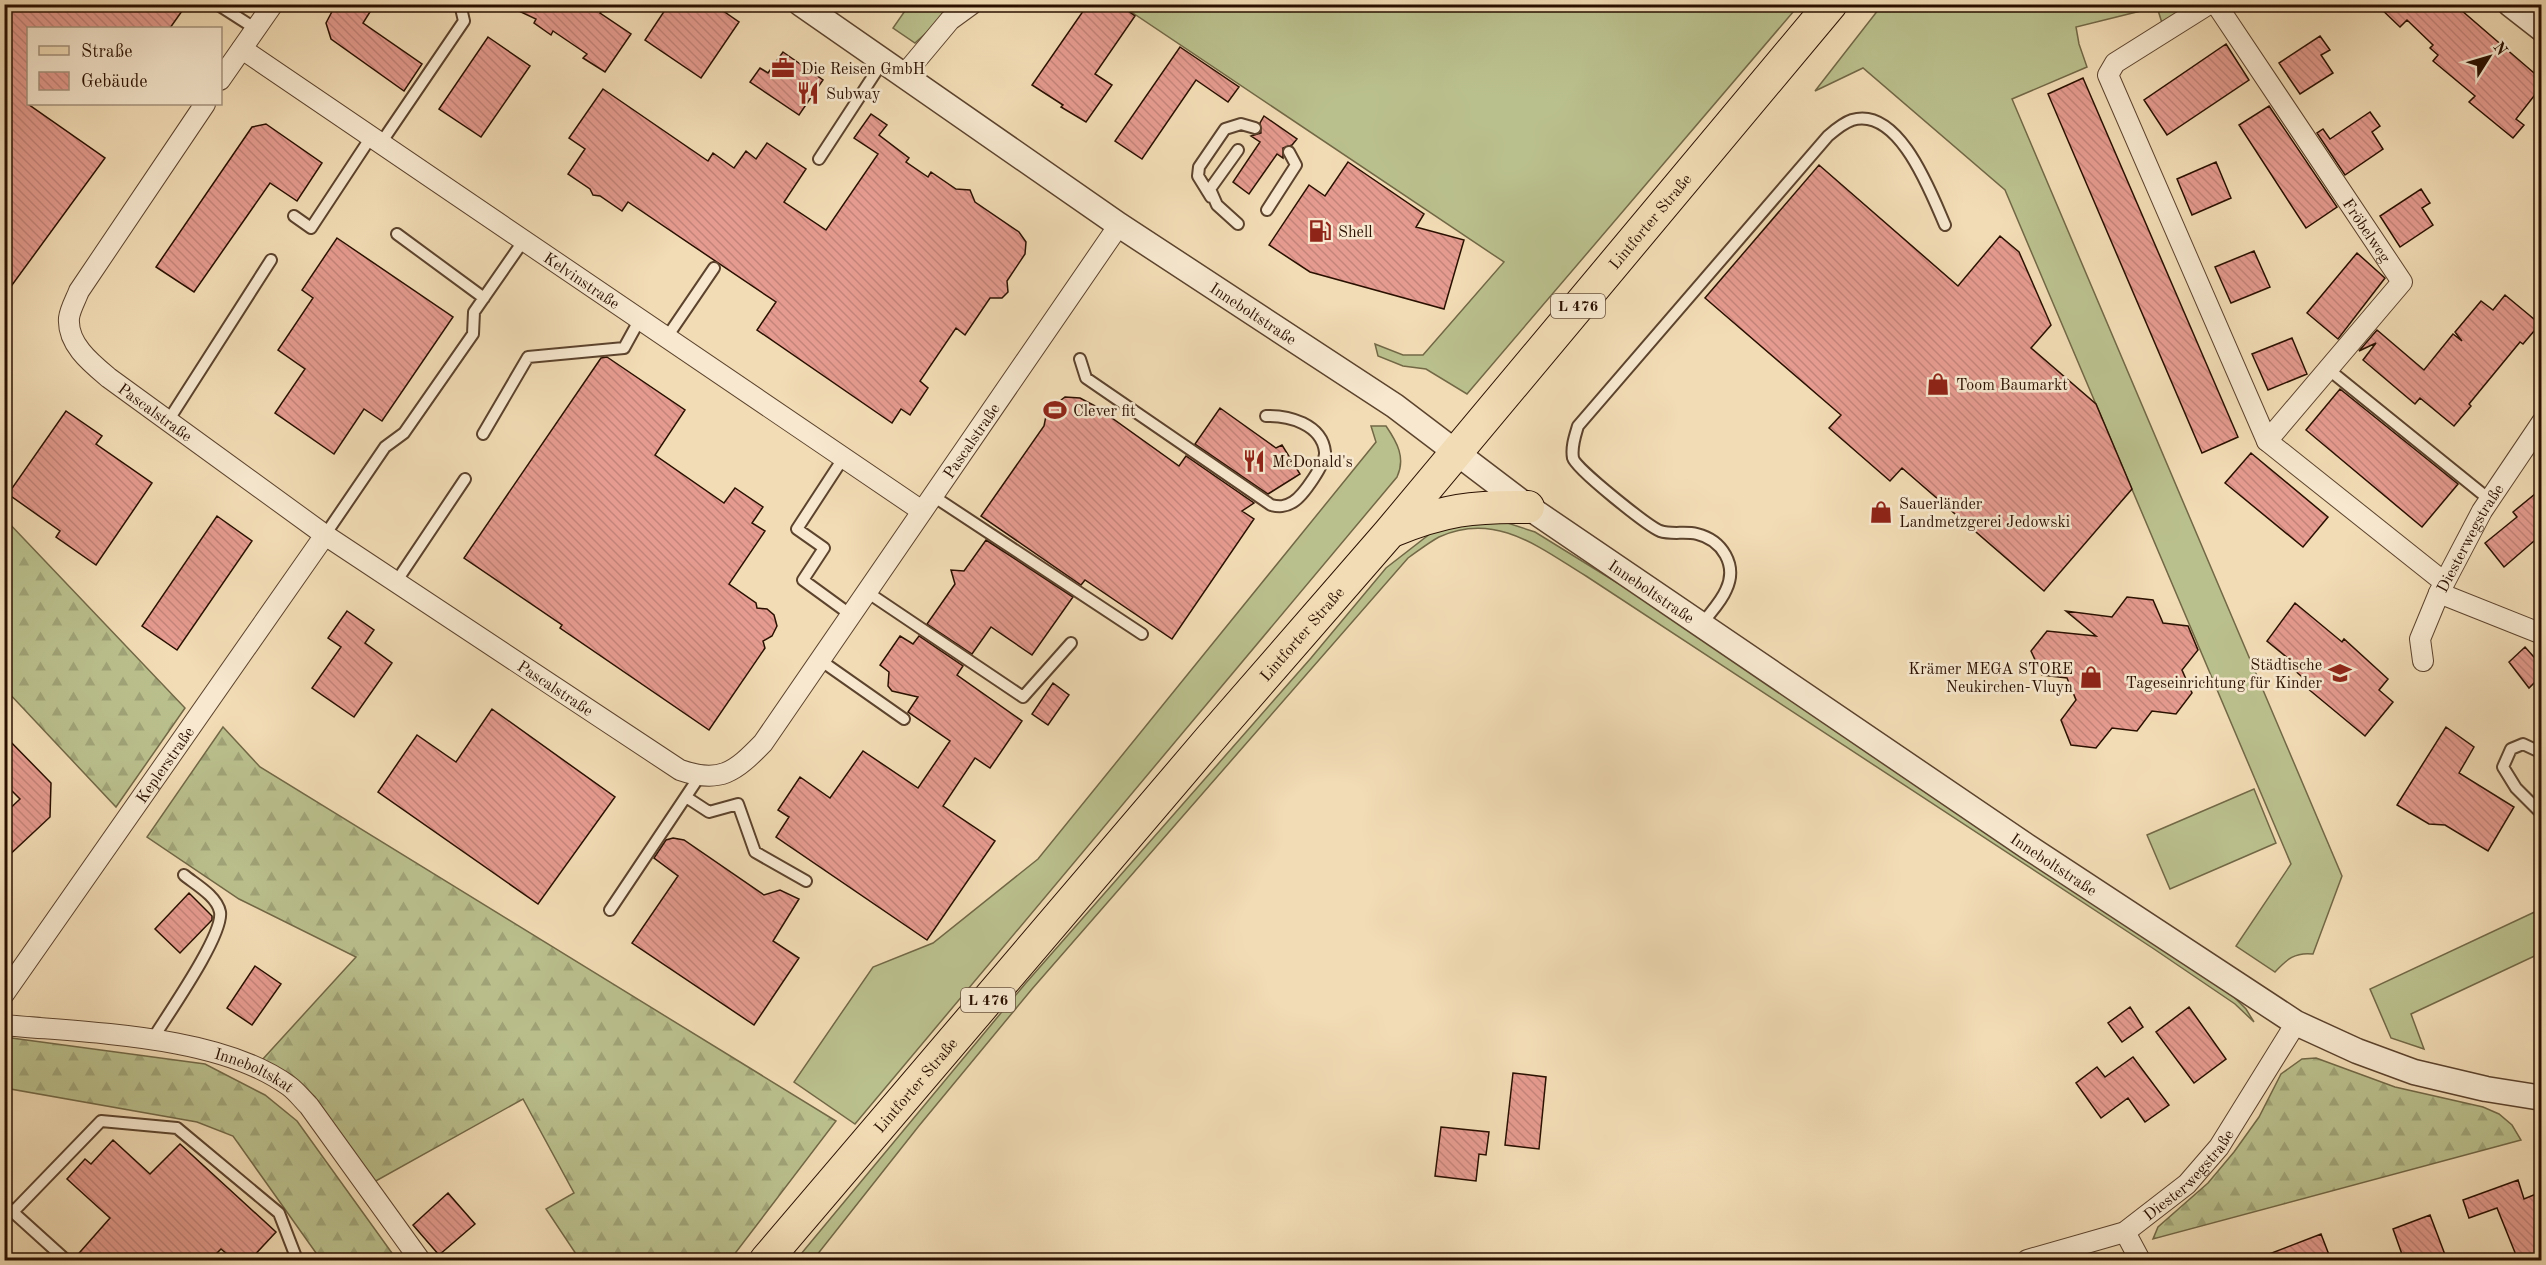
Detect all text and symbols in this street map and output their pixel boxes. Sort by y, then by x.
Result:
legend [27,27,222,105]
north arrow [2459,27,2519,87]
text: N [2489,39,2510,59]
text: Straße [81,43,132,61]
office icon: Die Reisen GmbH [770,55,796,81]
place label: Die Reisen GmbH [801,62,925,78]
text: Gebäude [81,73,148,91]
restaurant icon: Subway [795,80,821,106]
place label: Subway [826,87,881,103]
street label: Lintforter Straße [1607,172,1695,273]
street label: Fröbelweg [2339,196,2393,266]
fuel station icon: Shell [1307,218,1333,244]
place label: Shell [1338,225,1373,241]
street label: Kelvinstraße [540,250,622,313]
street label: Inneboltstraße [1206,281,1298,349]
road number: L 476 [1551,294,1605,318]
shop icon: Toom Baumarkt [1925,371,1951,397]
place label: Toom Baumarkt [1956,378,2068,394]
street label: Pascalstraße [115,381,194,446]
sports icon: Clever fit [1042,397,1068,423]
street label: Pascalstraße [941,401,1004,482]
place label: Clever fit [1073,404,1136,420]
restaurant icon: McDonald's [1241,448,1267,474]
place label: McDonald's [1272,455,1353,471]
street label: Diesterwegstraße [2435,482,2508,595]
place label: Sauerländer Landmetzgerei Jedowski [1899,497,2070,531]
shop icon: Sauerländer Landmetzgerei Jedowski [1868,499,1894,525]
street label: Inneboltstraße [1605,558,1696,628]
street label: Lintforter Straße [1258,585,1348,685]
place label: Städtische Tageseinrichtung für Kinder [2126,658,2322,692]
street label: Pascalstraße [514,659,595,720]
school or university icon: Städtische Tageseinrichtung für Kinder [2327,660,2353,686]
place label: Krämer MEGA STORE Neukirchen-Vluyn [1908,662,2073,696]
shop icon: Krämer MEGA STORE Neukirchen-Vluyn [2078,664,2104,690]
street label: Keplerstraße [134,725,198,807]
street label: Inneboltstraße [2007,831,2099,900]
road number: L 476 [961,988,1015,1012]
street label: Lintforter Straße [872,1036,961,1137]
street label: Inneboltskat [212,1047,296,1097]
street label: Diesterwegstraße [2141,1127,2238,1224]

